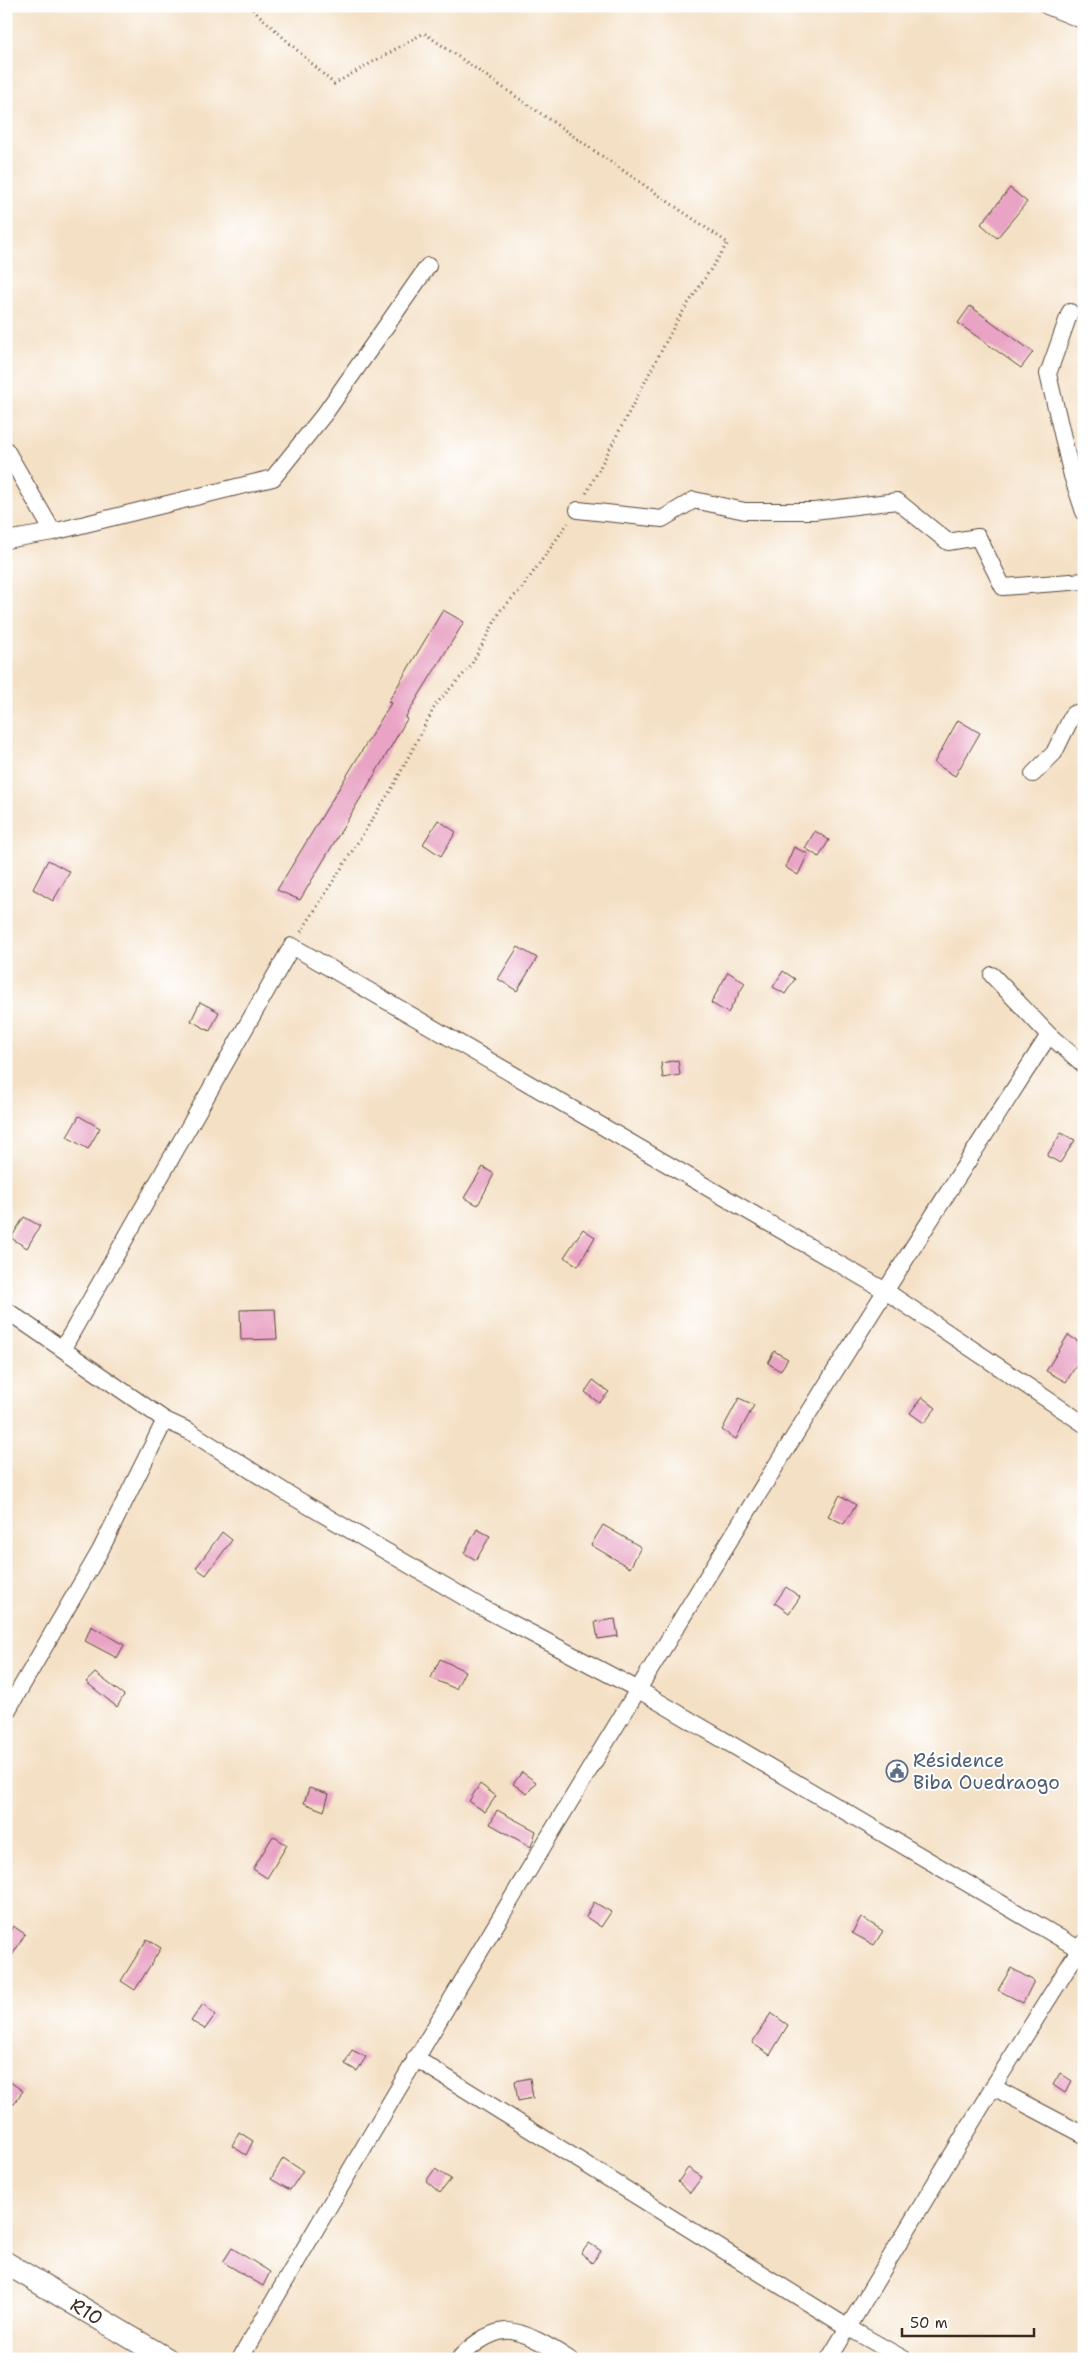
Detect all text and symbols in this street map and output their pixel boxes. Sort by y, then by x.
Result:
place label: Résidence Biba Ouedraogo [913,1748,1060,1795]
public building icon: Résidence Biba Ouedraogo [885,1759,909,1783]
street label: R10 [66,2292,108,2330]
scale bar [902,2305,1035,2337]
text: 50 m [910,2313,948,2333]

